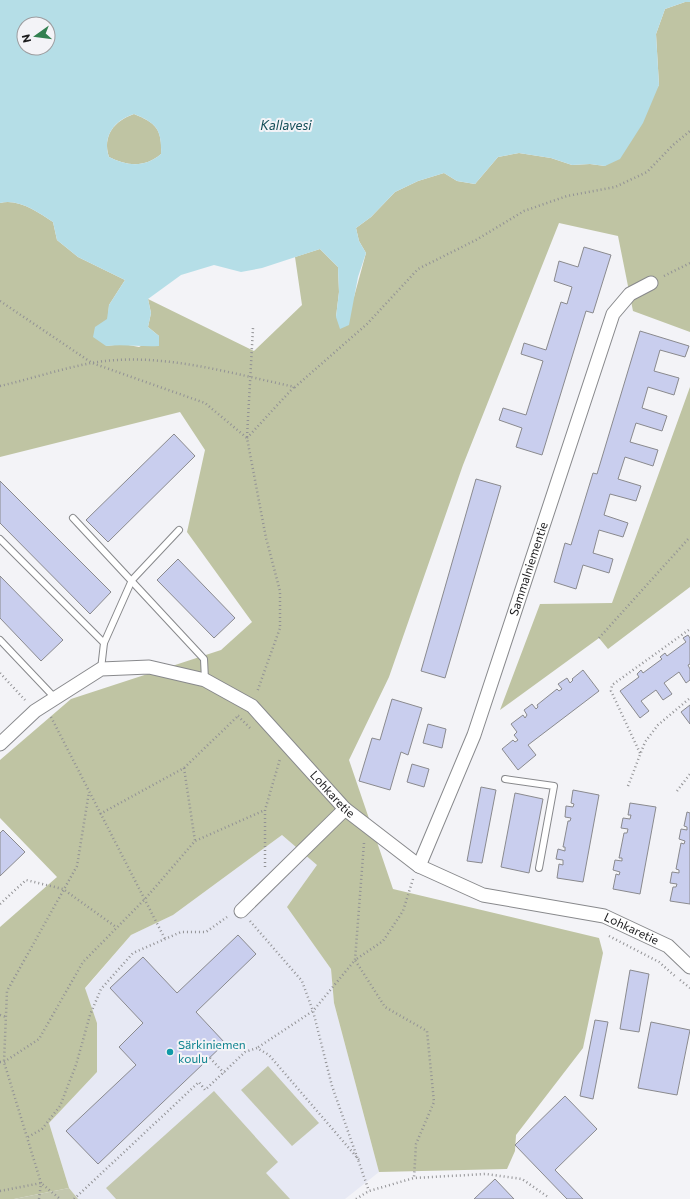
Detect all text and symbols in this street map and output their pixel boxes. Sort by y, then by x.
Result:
north arrow [16,16,56,56]
text: N [19,33,33,44]
water label: Kallavesi [260,117,312,133]
street label: Sammalniementie [506,520,550,617]
street label: Lohkaretie [308,767,358,820]
street label: Lohkaretie [602,909,661,947]
place label: Särkiniemen koulu [178,1037,246,1065]
marker: Särkiniemen koulu [165,1047,175,1057]

